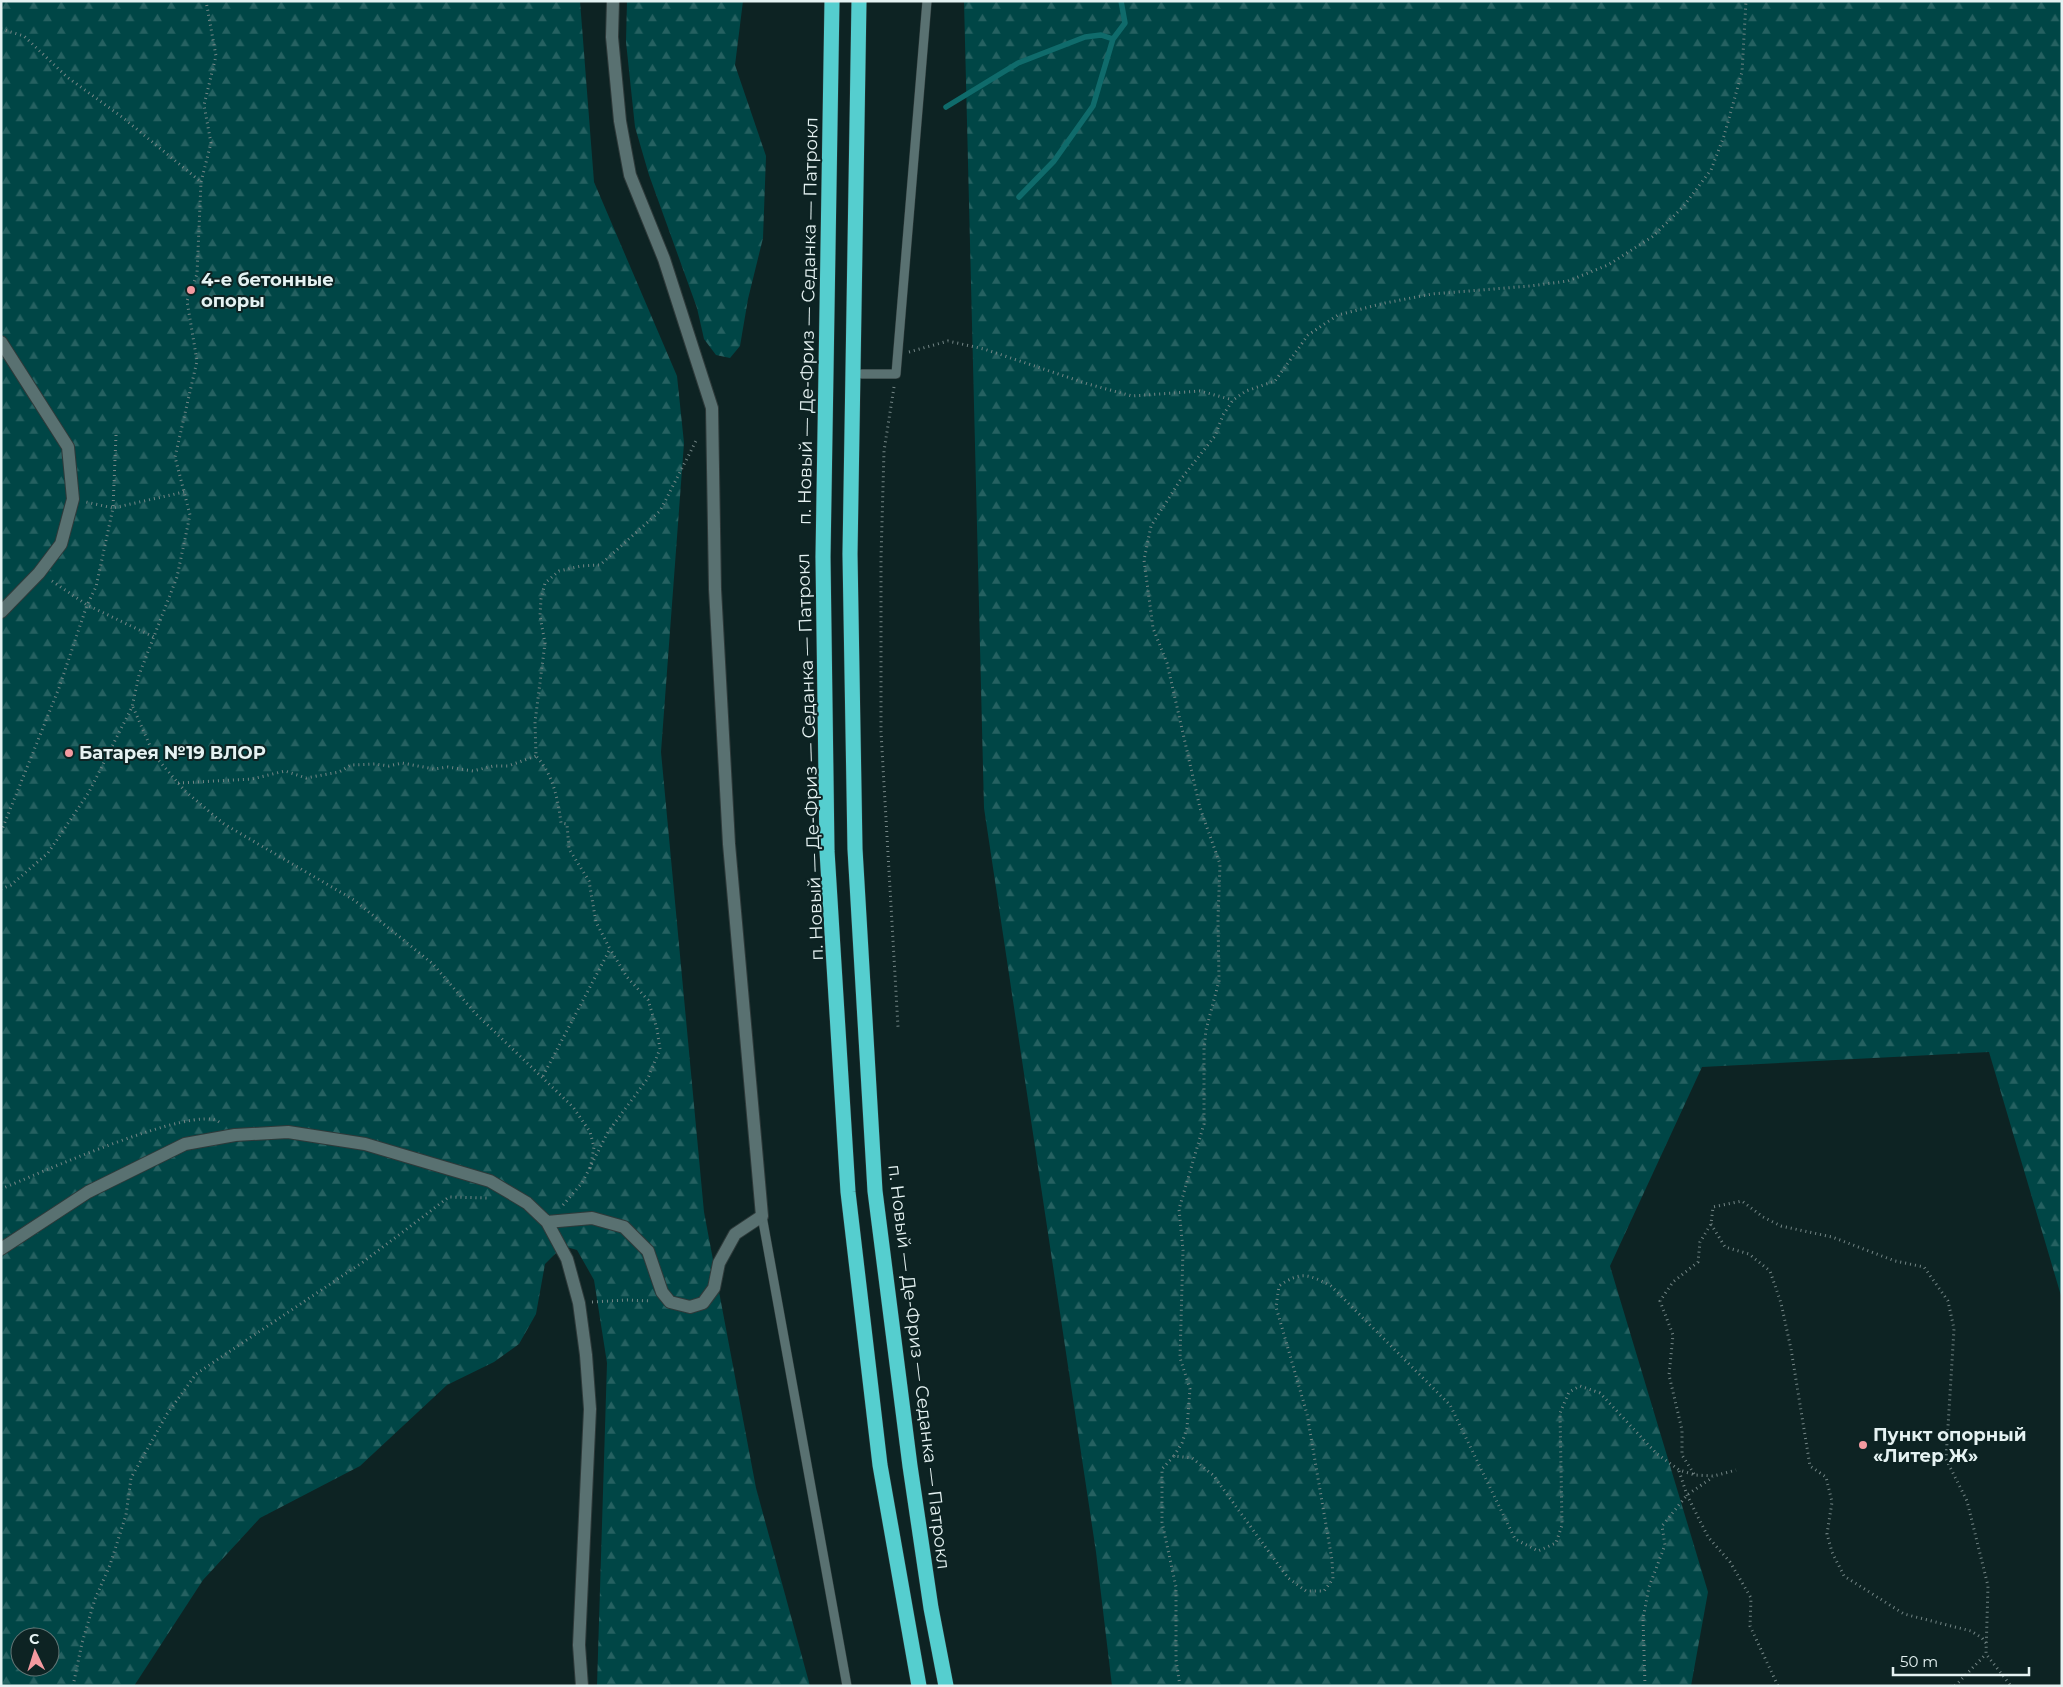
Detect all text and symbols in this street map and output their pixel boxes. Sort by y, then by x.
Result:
street label: п. Новый — Де-Фриз — Седанка — Патрокл [793,117,823,525]
place label: 4-е бетонные опоры [201,269,334,312]
marker: 4-е бетонные опоры [185,284,197,296]
street label: п. Новый — Де-Фриз — Седанка — Патрокл [792,553,828,961]
place label: Батарея №19 ВЛОР [79,742,266,764]
marker: Батарея №19 ВЛОР [63,747,75,759]
street label: п. Новый — Де-Фриз — Седанка — Патрокл [883,1163,955,1571]
place label: Пункт опорный «Литер Ж» [1873,1424,2026,1467]
marker: Пункт опорный «Литер Ж» [1857,1439,1869,1451]
north arrow [10,1627,60,1677]
text: С [28,1630,40,1648]
scale bar [1893,1644,2029,1676]
text: 50 m [1900,1652,1938,1671]

